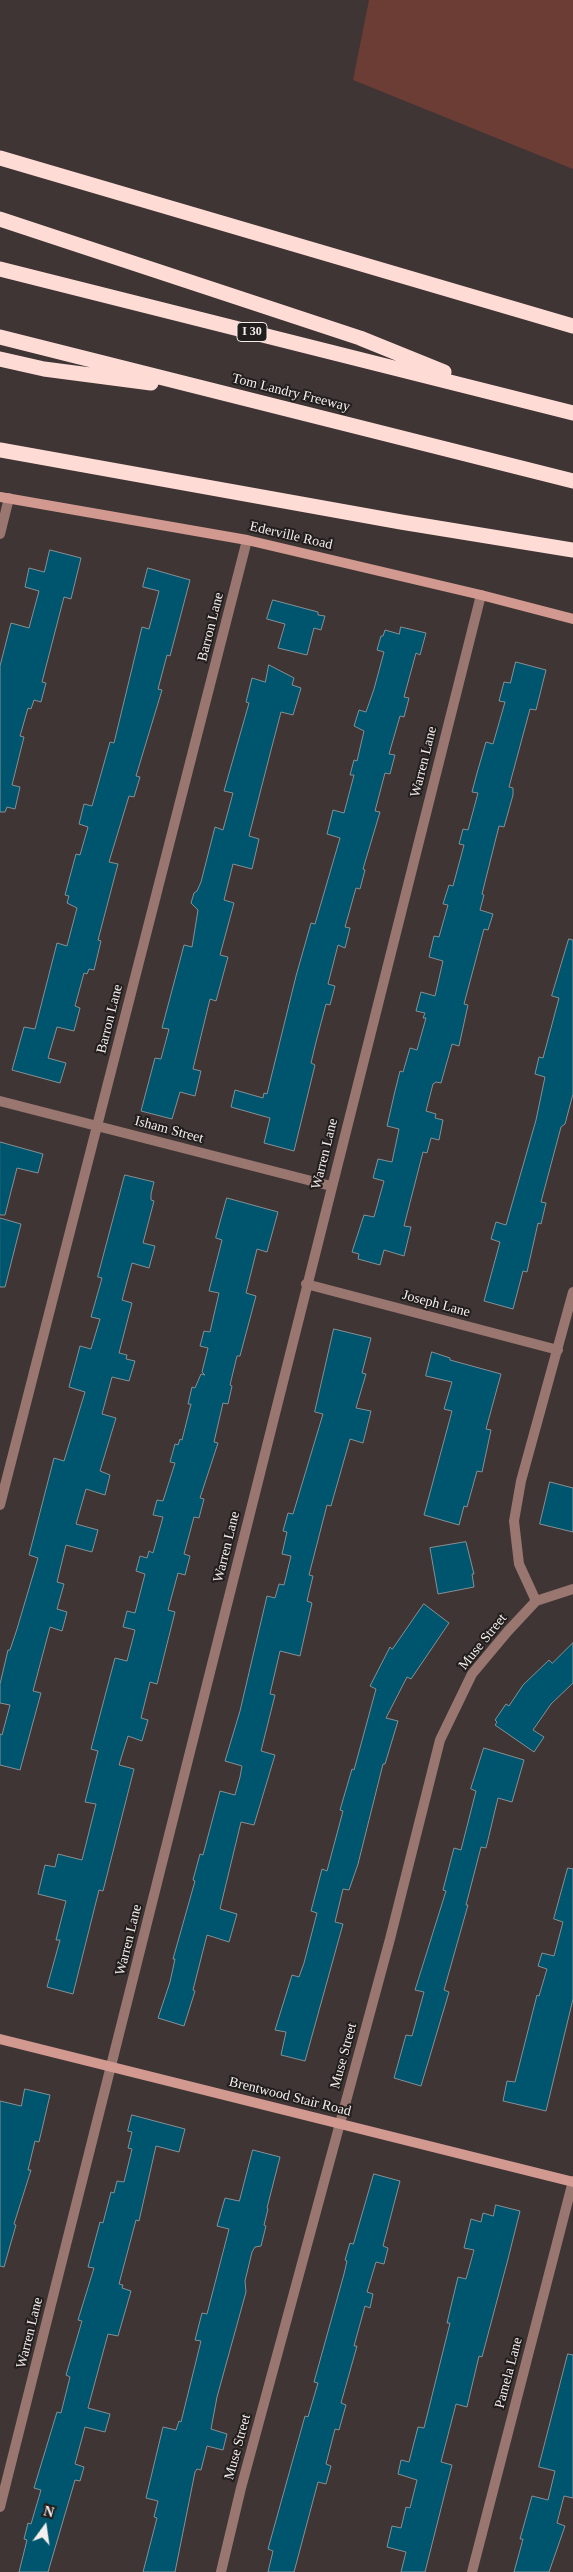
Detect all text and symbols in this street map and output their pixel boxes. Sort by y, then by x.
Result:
road number: I 30 [237,322,267,342]
street label: Tom Landry Freeway [230,370,352,416]
street label: Ederville Road [248,518,334,554]
street label: Barron Lane [194,591,228,663]
street label: Warren Lane [407,725,441,799]
street label: Barron Lane [93,983,127,1055]
street label: Isham Street [133,1113,205,1147]
street label: Warren Lane [308,1117,342,1191]
street label: Joseph Lane [400,1287,472,1321]
street label: Warren Lane [210,1510,244,1584]
street label: Muse Street [455,1611,511,1673]
street label: Warren Lane [112,1903,146,1977]
street label: Muse Street [327,2021,361,2091]
street label: Brentwood Stair Road [227,2074,353,2120]
street label: Warren Lane [13,2296,47,2370]
street label: Pamela Lane [491,2336,527,2410]
street label: Muse Street [221,2412,255,2482]
north arrow [20,2502,70,2552]
text: N [42,2503,55,2520]

